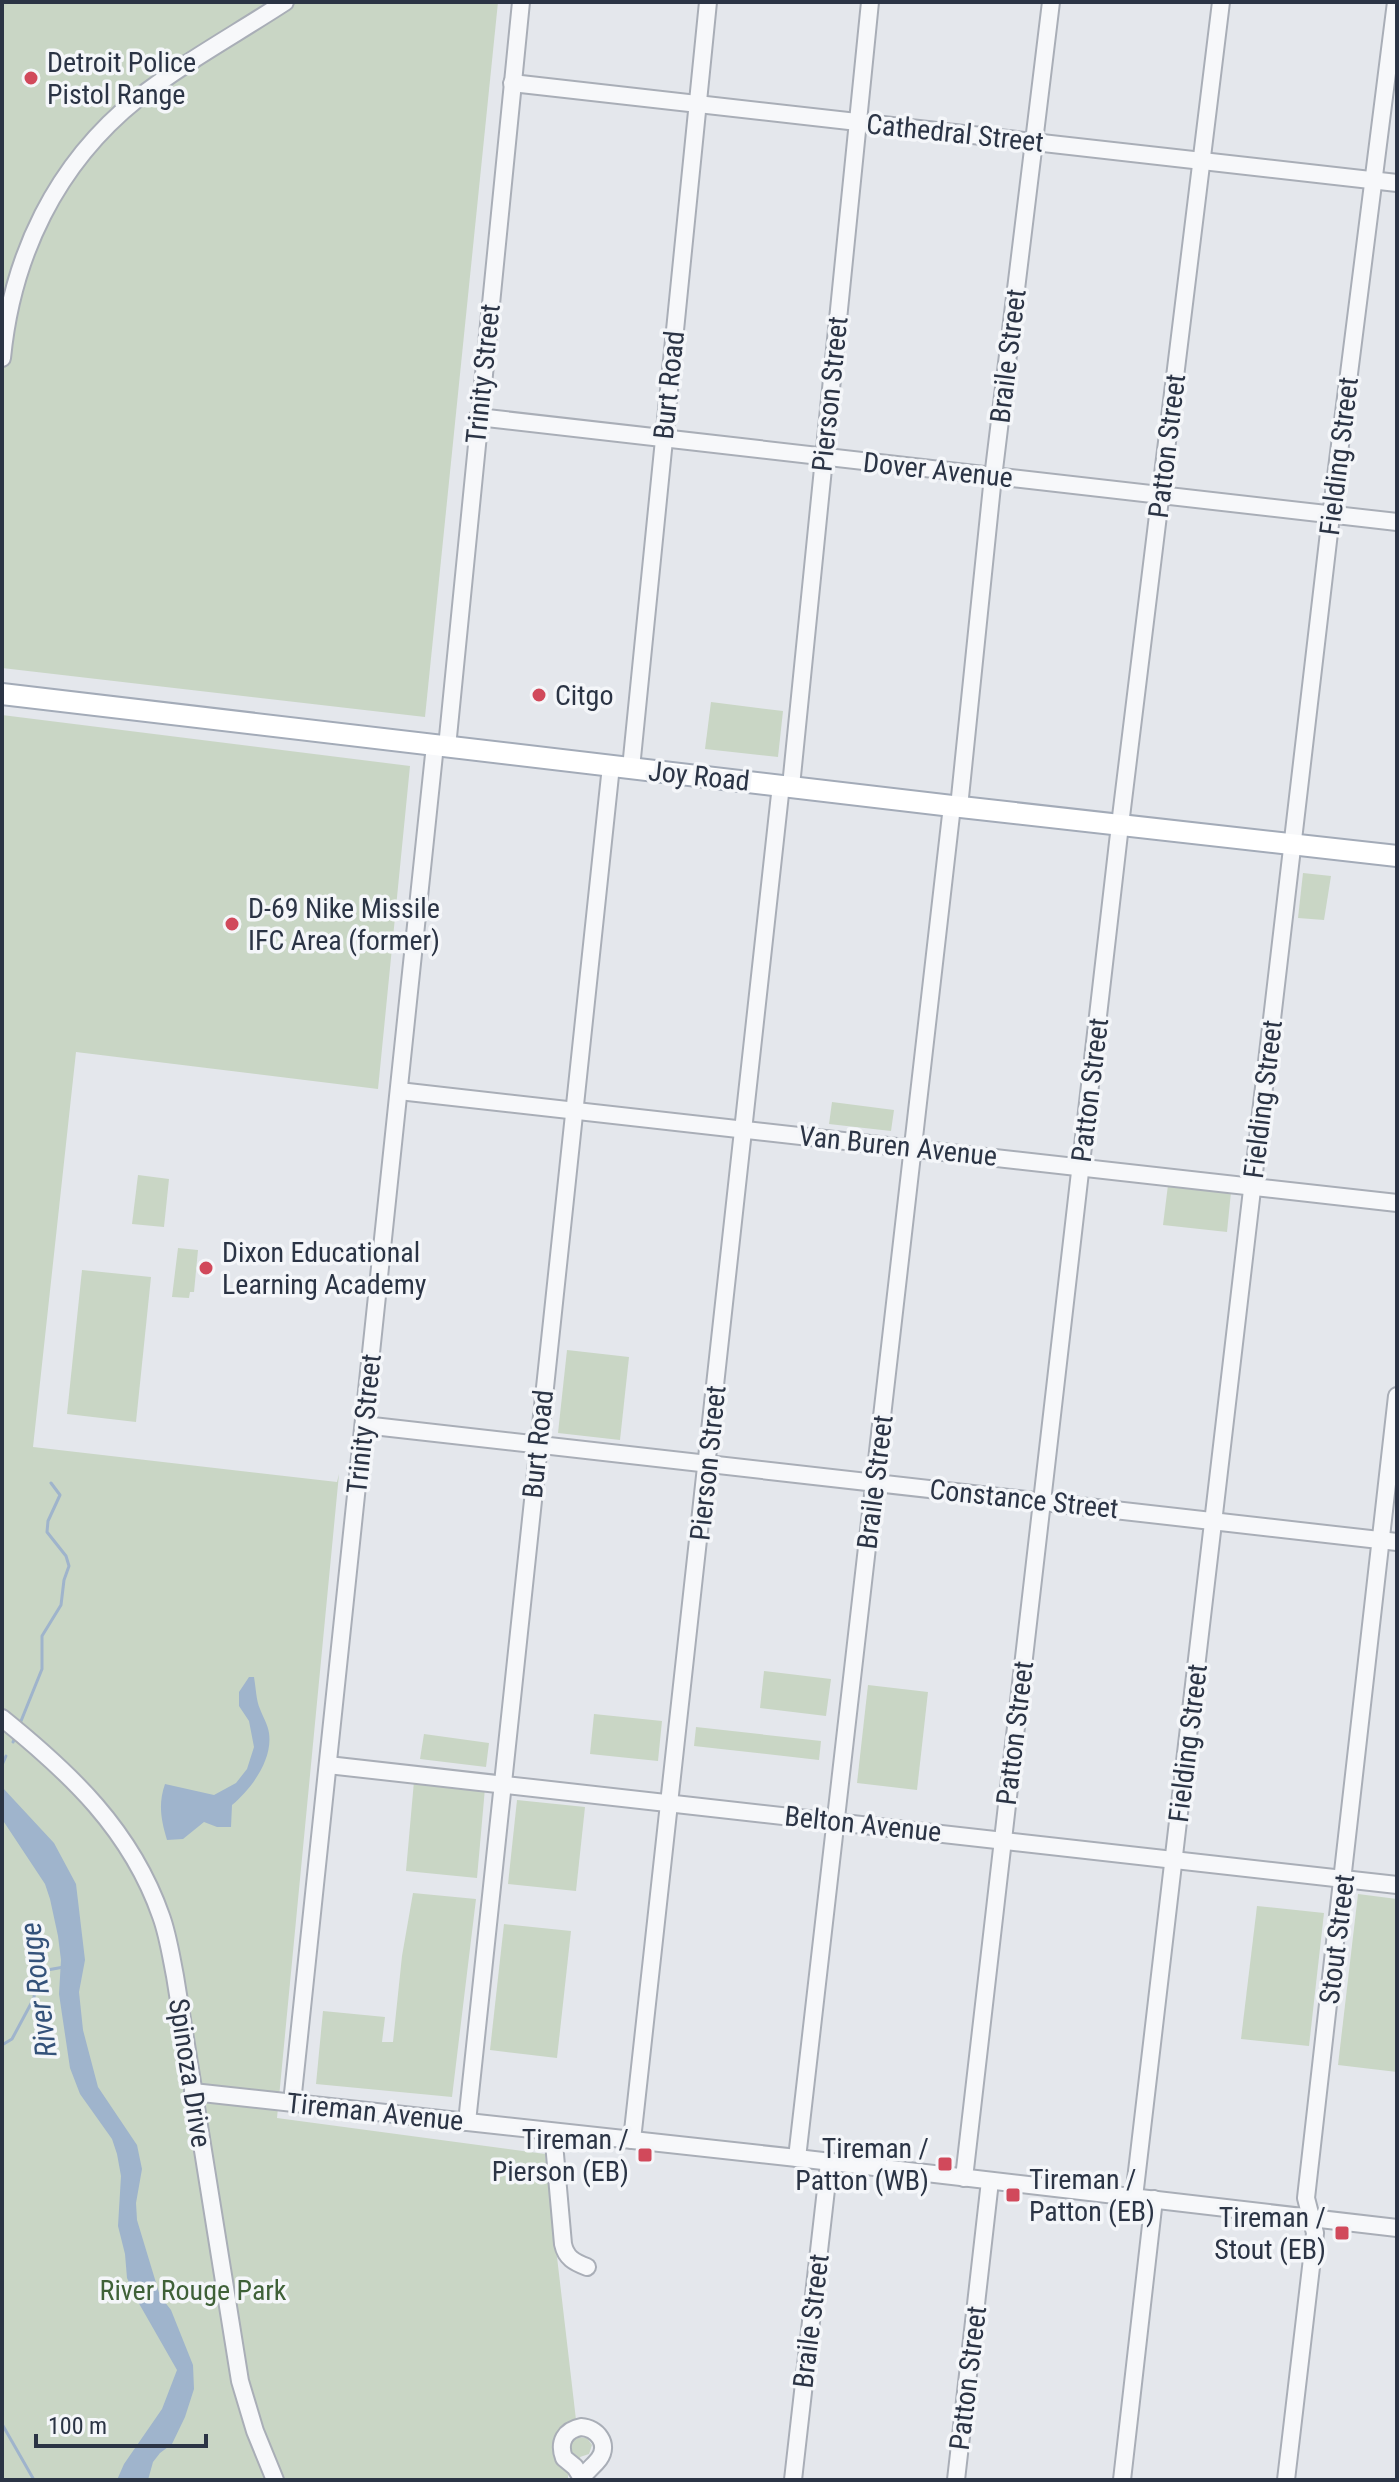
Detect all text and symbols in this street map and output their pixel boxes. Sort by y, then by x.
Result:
place label: Detroit Police Pistol Range [47,46,196,111]
marker: Detroit Police Pistol Range [22,69,40,87]
street label: Cathedral Street [865,107,1045,159]
street label: Braile Street [983,287,1033,425]
street label: Trinity Street [459,302,507,446]
street label: Pierson Street [805,315,855,473]
street label: Burt Road [647,329,691,441]
street label: Patton Street [1142,372,1192,520]
street label: Fielding Street [1313,375,1365,537]
street label: Dover Avenue [862,446,1014,494]
place label: Citgo [555,679,613,712]
marker: Citgo [530,686,548,704]
street label: Joy Road [647,754,751,798]
place label: D-69 Nike Missile IFC Area (former) [248,892,440,957]
marker: D-69 Nike Missile IFC Area (former) [223,915,241,933]
street label: Patton Street [1065,1016,1115,1164]
street label: Fielding Street [1237,1018,1289,1180]
street label: Van Buren Avenue [797,1119,999,1173]
place label: Dixon Educational Learning Academy [222,1236,427,1301]
marker: Dixon Educational Learning Academy [197,1259,215,1277]
street label: Trinity Street [340,1352,388,1496]
street label: Pierson Street [683,1384,733,1542]
street label: Burt Road [516,1388,560,1500]
street label: Braile Street [850,1413,900,1551]
street label: Constance Street [928,1473,1120,1525]
street label: Patton Street [990,1659,1040,1807]
street label: Fielding Street [1162,1662,1214,1824]
street label: Belton Avenue [783,1799,943,1849]
street label: Stout Street [1313,1872,1361,2006]
water label: River Rouge [12,1920,64,2060]
street label: Spinoza Drive [162,1996,218,2150]
street label: Tireman Avenue [285,2086,465,2138]
place label: Tireman / Pierson (EB) [492,2123,629,2188]
place label: Tireman / Patton (WB) [795,2132,929,2197]
marker: Tireman / Pierson (EB) [636,2146,654,2164]
marker: Tireman / Patton (WB) [936,2155,954,2173]
place label: Tireman / Patton (EB) [1029,2163,1155,2228]
marker: Tireman / Patton (EB) [1004,2186,1022,2204]
place label: Tireman / Stout (EB) [1214,2201,1326,2266]
marker: Tireman / Stout (EB) [1333,2224,1351,2242]
street label: Braile Street [786,2252,836,2390]
park label: River Rouge Park [100,2274,287,2307]
street label: Patton Street [943,2304,993,2452]
scale bar [36,2398,206,2448]
text: 100 m [48,2412,107,2440]

